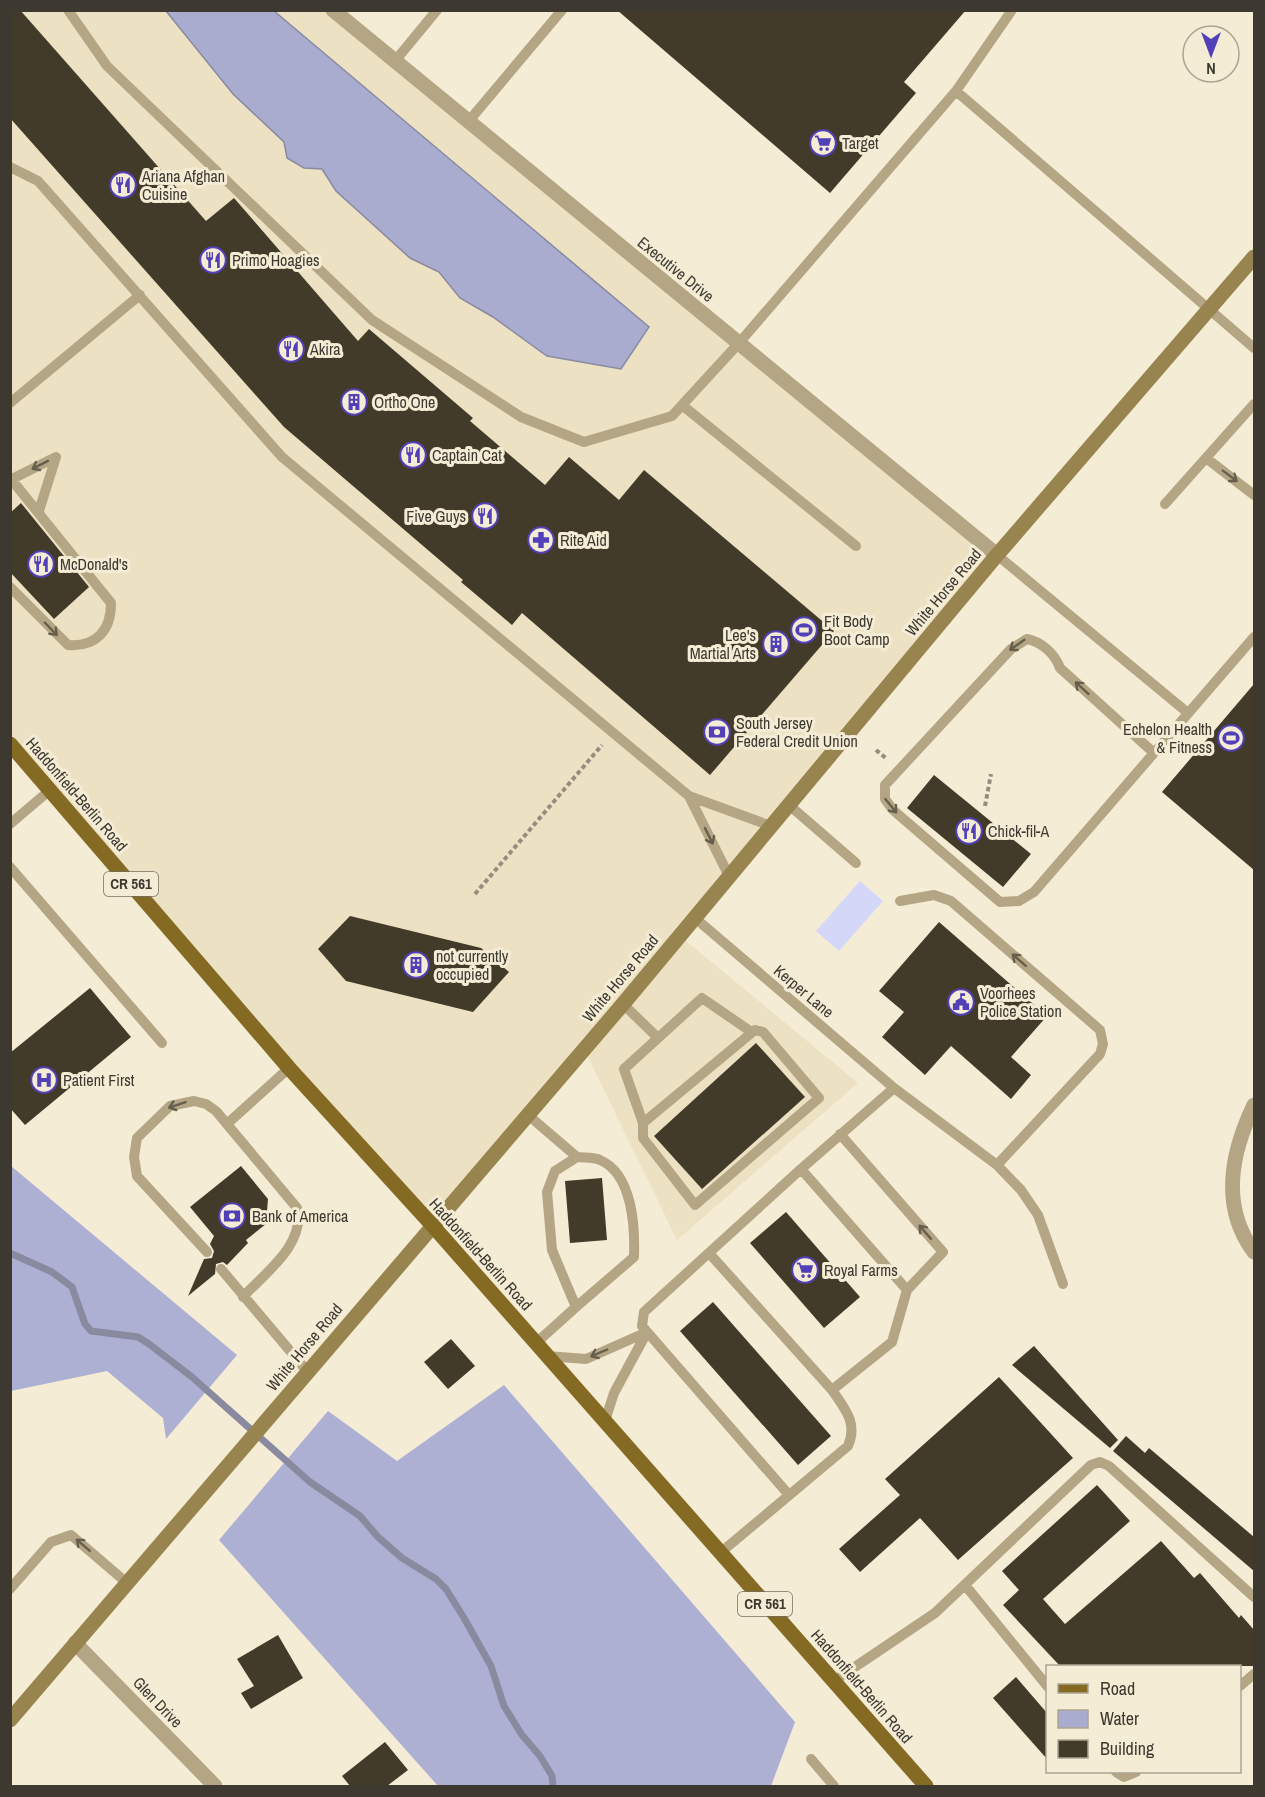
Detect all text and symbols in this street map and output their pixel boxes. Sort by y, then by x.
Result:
north arrow [1181,24,1241,84]
text: N [1206,58,1216,80]
supermarket icon: Target [808,128,838,158]
place label: Target [842,132,879,154]
place label: Ariana Afghan Cuisine [141,165,225,205]
restaurant icon: Ariana Afghan Cuisine [108,170,138,200]
street label: Executive Drive [633,231,719,307]
restaurant icon: Primo Hoagies [198,245,228,275]
place label: Primo Hoagies [232,249,320,271]
restaurant icon: Akira [276,334,306,364]
place label: Akira [309,338,341,360]
building icon: Ortho One [339,387,369,417]
place label: Ortho One [374,391,435,413]
restaurant icon: Captain Cat [398,440,428,470]
place label: Captain Cat [432,444,502,466]
one-way arrow [31,459,49,471]
one-way arrow [1222,470,1238,483]
restaurant icon: Five Guys [470,501,500,531]
place label: Five Guys [406,505,466,527]
pharmacy icon: Rite Aid [526,525,556,555]
place label: Rite Aid [560,529,607,551]
street label: White Horse Road [900,544,986,640]
restaurant icon: McDonald's [26,549,56,579]
place label: McDonald's [60,553,128,575]
place label: Fit Body Boot Camp [824,610,890,650]
sports icon: Fit Body Boot Camp [789,615,819,645]
one-way arrow [44,621,59,636]
place label: Lee's Martial Arts [690,624,756,664]
building icon: Lee's Martial Arts [761,629,791,659]
one-way arrow [1010,639,1026,651]
one-way arrow [1075,682,1090,696]
place label: South Jersey Federal Credit Union [736,712,858,752]
bank icon: South Jersey Federal Credit Union [702,717,732,747]
place label: Echelon Health & Fitness [1123,718,1212,758]
sports icon: Echelon Health & Fitness [1216,723,1246,753]
street label: Haddonfield-Berlin Road [21,732,133,856]
one-way arrow [885,798,898,814]
restaurant icon: Chick-fil-A [954,816,984,846]
place label: Chick-fil-A [988,820,1049,842]
one-way arrow [704,826,716,844]
road number: CR 561 [104,872,158,896]
street label: White Horse Road [577,930,663,1026]
place label: not currently occupied [436,945,509,985]
building icon: not currently occupied [401,950,431,980]
one-way arrow [1012,953,1027,967]
street label: Kerper Lane [769,959,839,1023]
place label: Voorhees Police Station [980,982,1062,1022]
public building icon: Voorhees Police Station [946,987,976,1017]
hospital icon: Patient First [29,1065,59,1095]
place label: Patient First [63,1069,135,1091]
one-way arrow [169,1100,187,1111]
street label: Haddonfield-Berlin Road [425,1193,537,1315]
bank icon: Bank of America [217,1201,247,1231]
place label: Bank of America [252,1205,349,1227]
one-way arrow [918,1225,932,1240]
supermarket icon: Royal Farms [790,1255,820,1285]
place label: Royal Farms [824,1259,898,1281]
street label: White Horse Road [261,1299,347,1395]
one-way arrow [590,1348,608,1359]
one-way arrow [76,1538,91,1552]
road number: CR 561 [738,1592,792,1616]
street label: Haddonfield-Berlin Road [806,1624,918,1748]
legend [1046,1665,1241,1773]
street label: Glen Drive [128,1672,188,1732]
text: Road [1100,1676,1135,1701]
text: Water [1100,1706,1139,1731]
text: Building [1100,1736,1155,1761]

